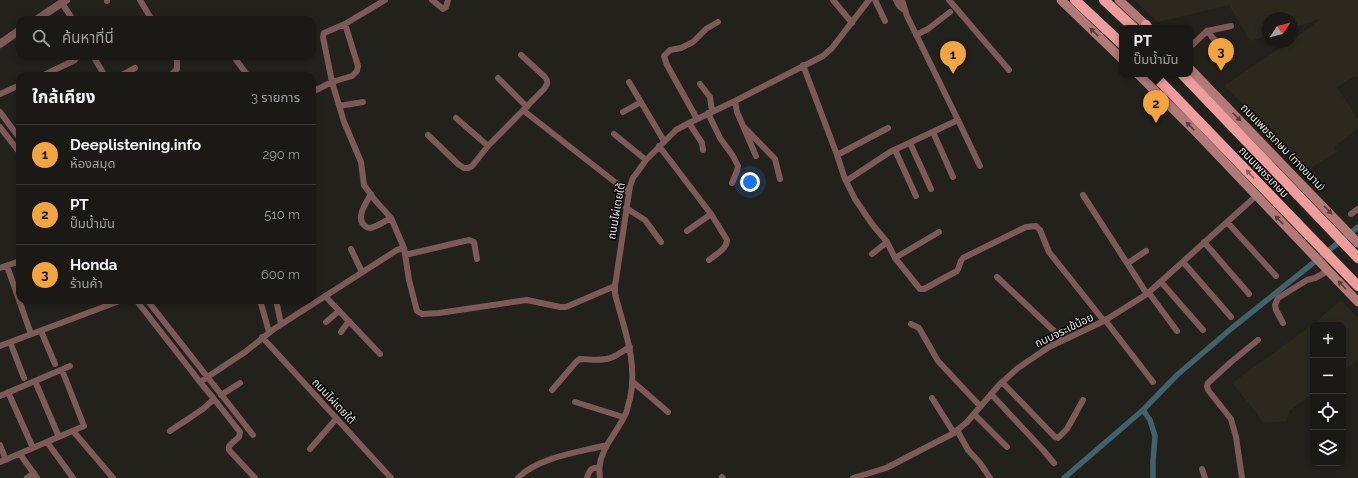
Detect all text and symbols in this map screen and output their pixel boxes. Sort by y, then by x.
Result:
north arrow [1262,12,1298,48]
search box [16,16,316,60]
popup [1119,25,1193,77]
icon: search [30,27,52,49]
one-way arrow [1089,27,1099,36]
text: ค้นหาที่นี่ [62,29,114,47]
text: PT [1133,32,1152,50]
pin: 3 [1208,38,1234,71]
pin: 1 [940,41,966,74]
text: ปั๊มน้ำมัน [1133,52,1179,67]
text: ใกล้เคียง [32,87,95,107]
text: 3 รายการ [251,90,300,105]
pin: 2 [1143,90,1169,123]
street label: ถนนเพชรเกษม (ทางขนาน) [1238,101,1328,193]
one-way arrow [1232,112,1242,122]
one-way arrow [1185,121,1195,131]
text: Deeplistening.info [70,136,201,154]
street label: ถนนเพชรเกษม [1236,144,1292,200]
text: 1 [42,147,48,162]
text: 290 m [262,147,300,162]
text: ห้องสมุด [70,156,116,171]
one-way arrow [1245,168,1254,179]
your location [740,172,760,192]
street label: ถนนไผ่เตยใต้ [605,182,628,240]
text: PT [70,196,89,214]
one-way arrow [1323,205,1332,215]
text: 2 [41,207,49,222]
text: 510 m [264,207,300,222]
one-way arrow [1275,215,1284,225]
text: ปั๊มน้ำมัน [70,216,115,231]
text: Honda [70,256,117,274]
text: 3 [41,267,49,282]
text: 600 m [261,267,300,282]
text: ร้านค้า [70,276,103,291]
one-way arrow [1337,280,1347,290]
street label: ถนนจระเข้น้อย [1033,311,1096,350]
map controls [1310,322,1346,466]
button: + [1310,322,1346,358]
button: − [1310,358,1346,394]
street label: ถนนไผ่เตยใต้ [309,376,358,427]
button: locate [1310,394,1346,430]
button: layers [1310,430,1346,466]

